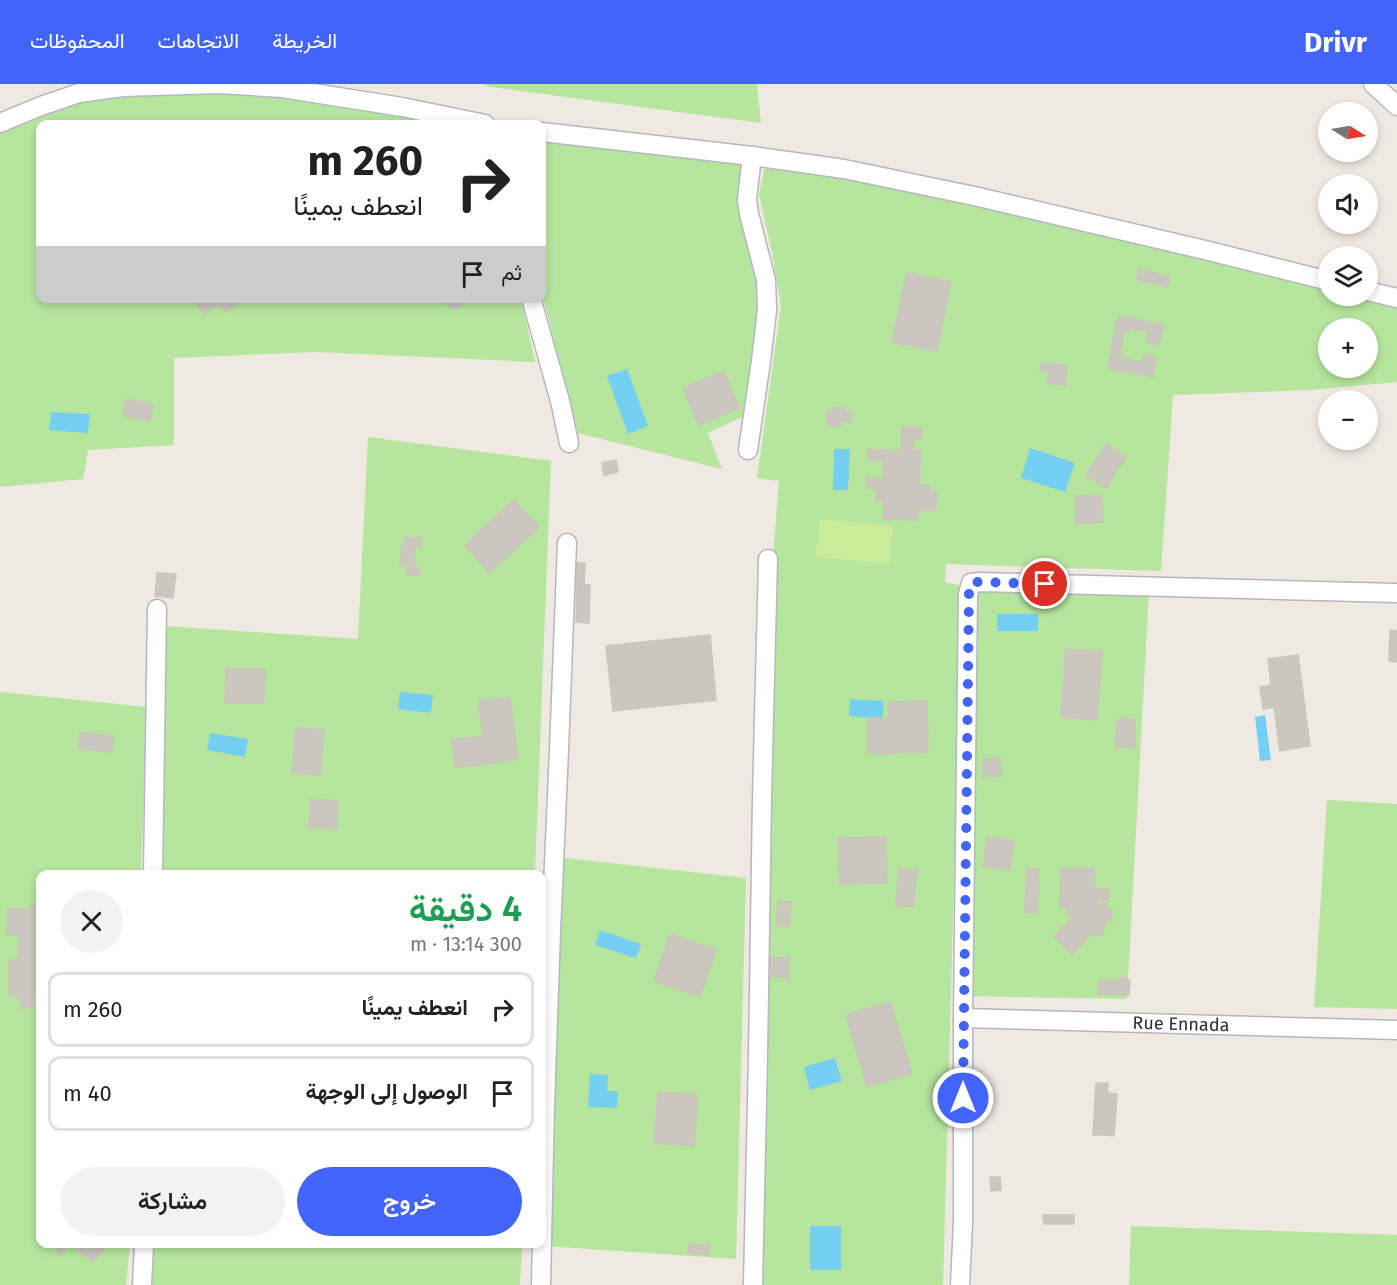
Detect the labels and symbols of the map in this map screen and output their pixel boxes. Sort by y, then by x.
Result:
north arrow [1318,102,1378,162]
pin [1019,558,1070,609]
street label: Rue Ennada [1132,1012,1230,1036]
position arrow [931,1066,995,1130]

